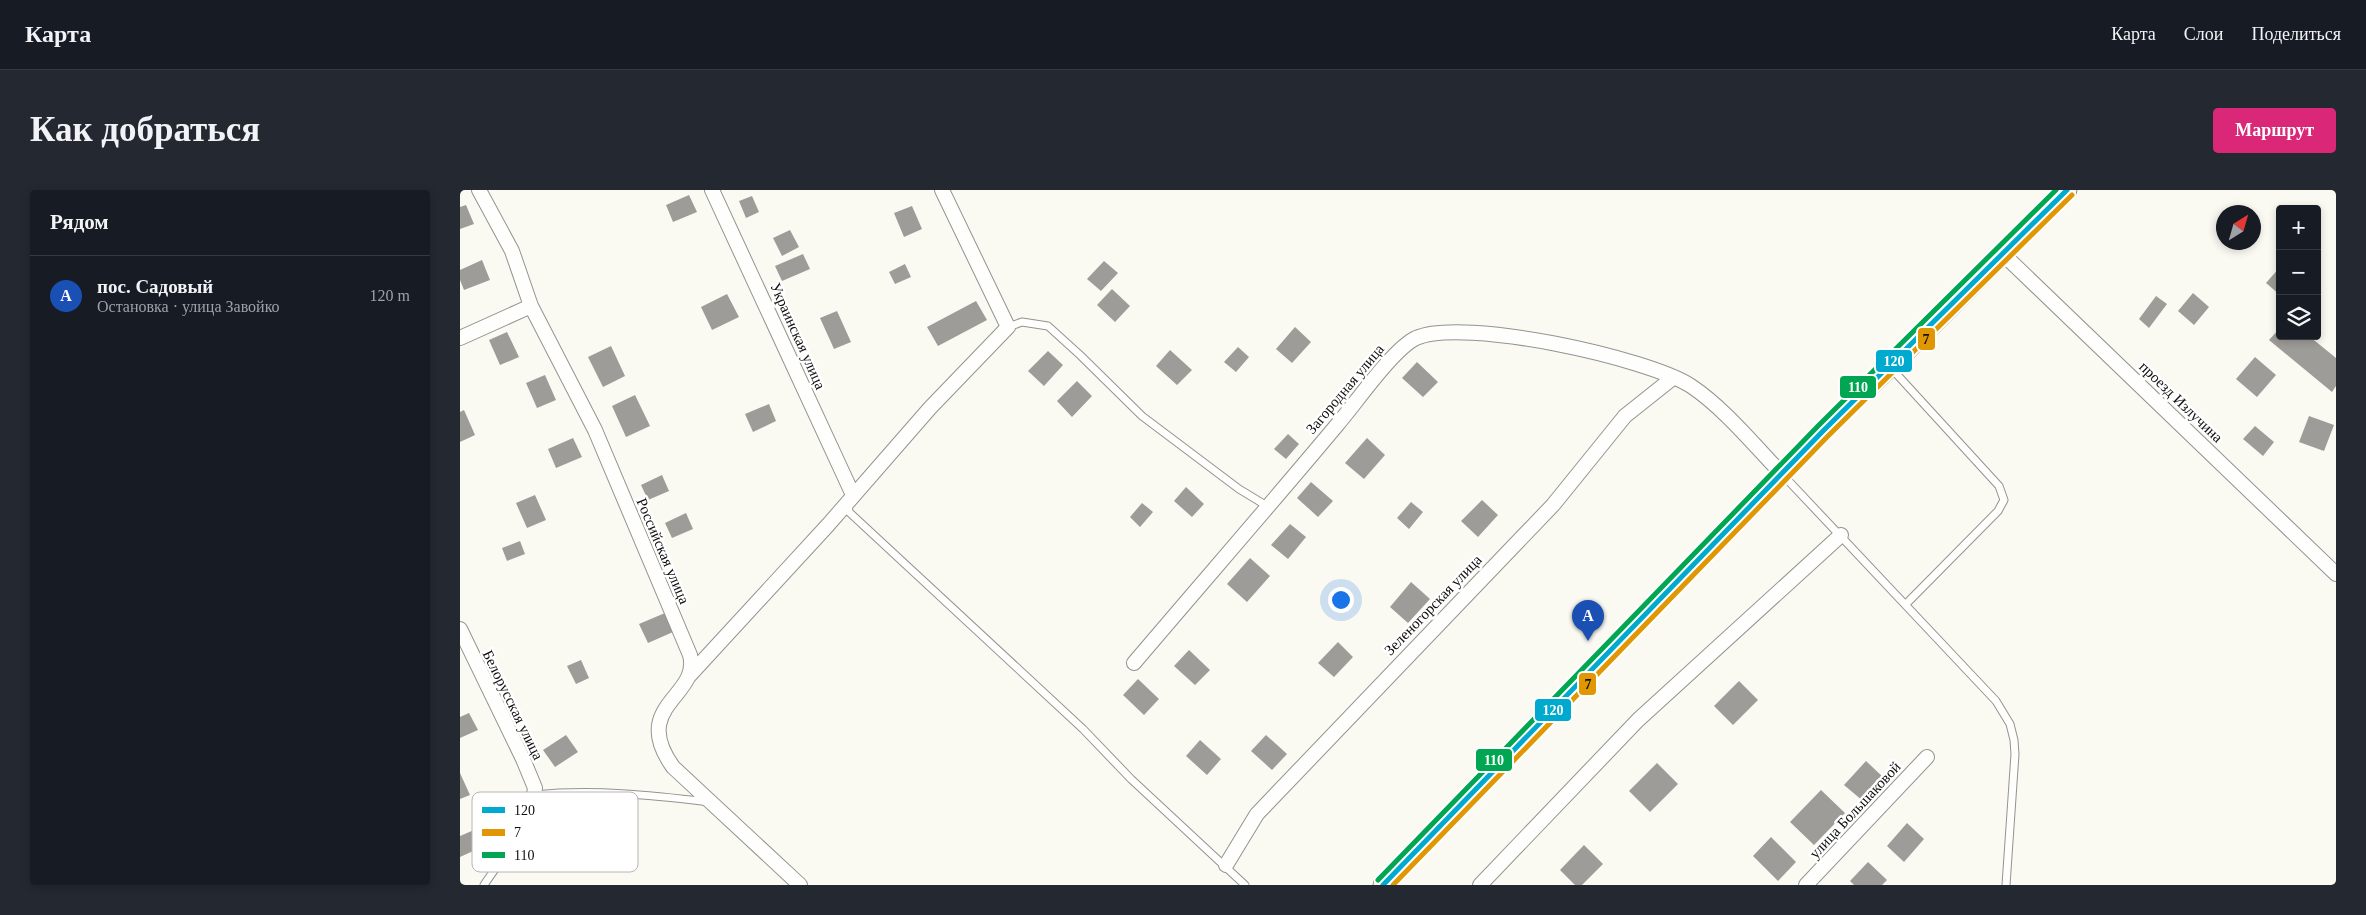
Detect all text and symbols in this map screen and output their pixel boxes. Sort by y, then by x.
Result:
text: Карта [25,21,91,47]
text: Карта [2111,24,2156,44]
text: Слои [2184,24,2223,44]
text: Поделиться [2251,24,2341,44]
button: Маршрут [2213,108,2336,153]
text: Как добраться [30,110,260,149]
north arrow [2216,205,2261,250]
map controls [2276,205,2321,340]
button: + [2276,205,2321,250]
text: Рядом [50,210,109,234]
button: − [2276,250,2321,295]
text: пос. Садовый [97,276,213,297]
street label: Украинская улица [767,280,829,392]
text: A [60,287,72,304]
text: 120 m [370,287,410,304]
button: layers [2276,295,2321,340]
text: Остановка · улица Завойко [97,298,280,315]
line badge: 7 [1917,327,1936,351]
text: 7 [1923,332,1930,347]
street label: Загородная улица [1303,341,1387,437]
line badge: 120 [1875,349,1913,373]
text: 120 [1884,354,1905,369]
street label: проезд Излучина [2136,358,2226,446]
line badge: 110 [1839,375,1877,399]
text: 110 [1848,380,1868,395]
street label: Российская улица [634,496,693,607]
street label: Зеленогорская улица [1381,551,1485,658]
your location [1328,587,1354,613]
pin: A [1572,600,1604,641]
street label: Белорусская улица [480,648,547,763]
line badge: 7 [1578,672,1597,696]
text: 7 [1585,677,1592,692]
line badge: 120 [1534,698,1572,722]
text: 120 [1543,703,1564,718]
line badge: 110 [1475,748,1513,772]
text: 110 [1484,753,1504,768]
street label: улица Большаковой [1806,759,1904,861]
legend [472,792,638,872]
text: 120 [514,803,535,818]
text: 7 [514,825,521,840]
text: 110 [514,848,534,863]

